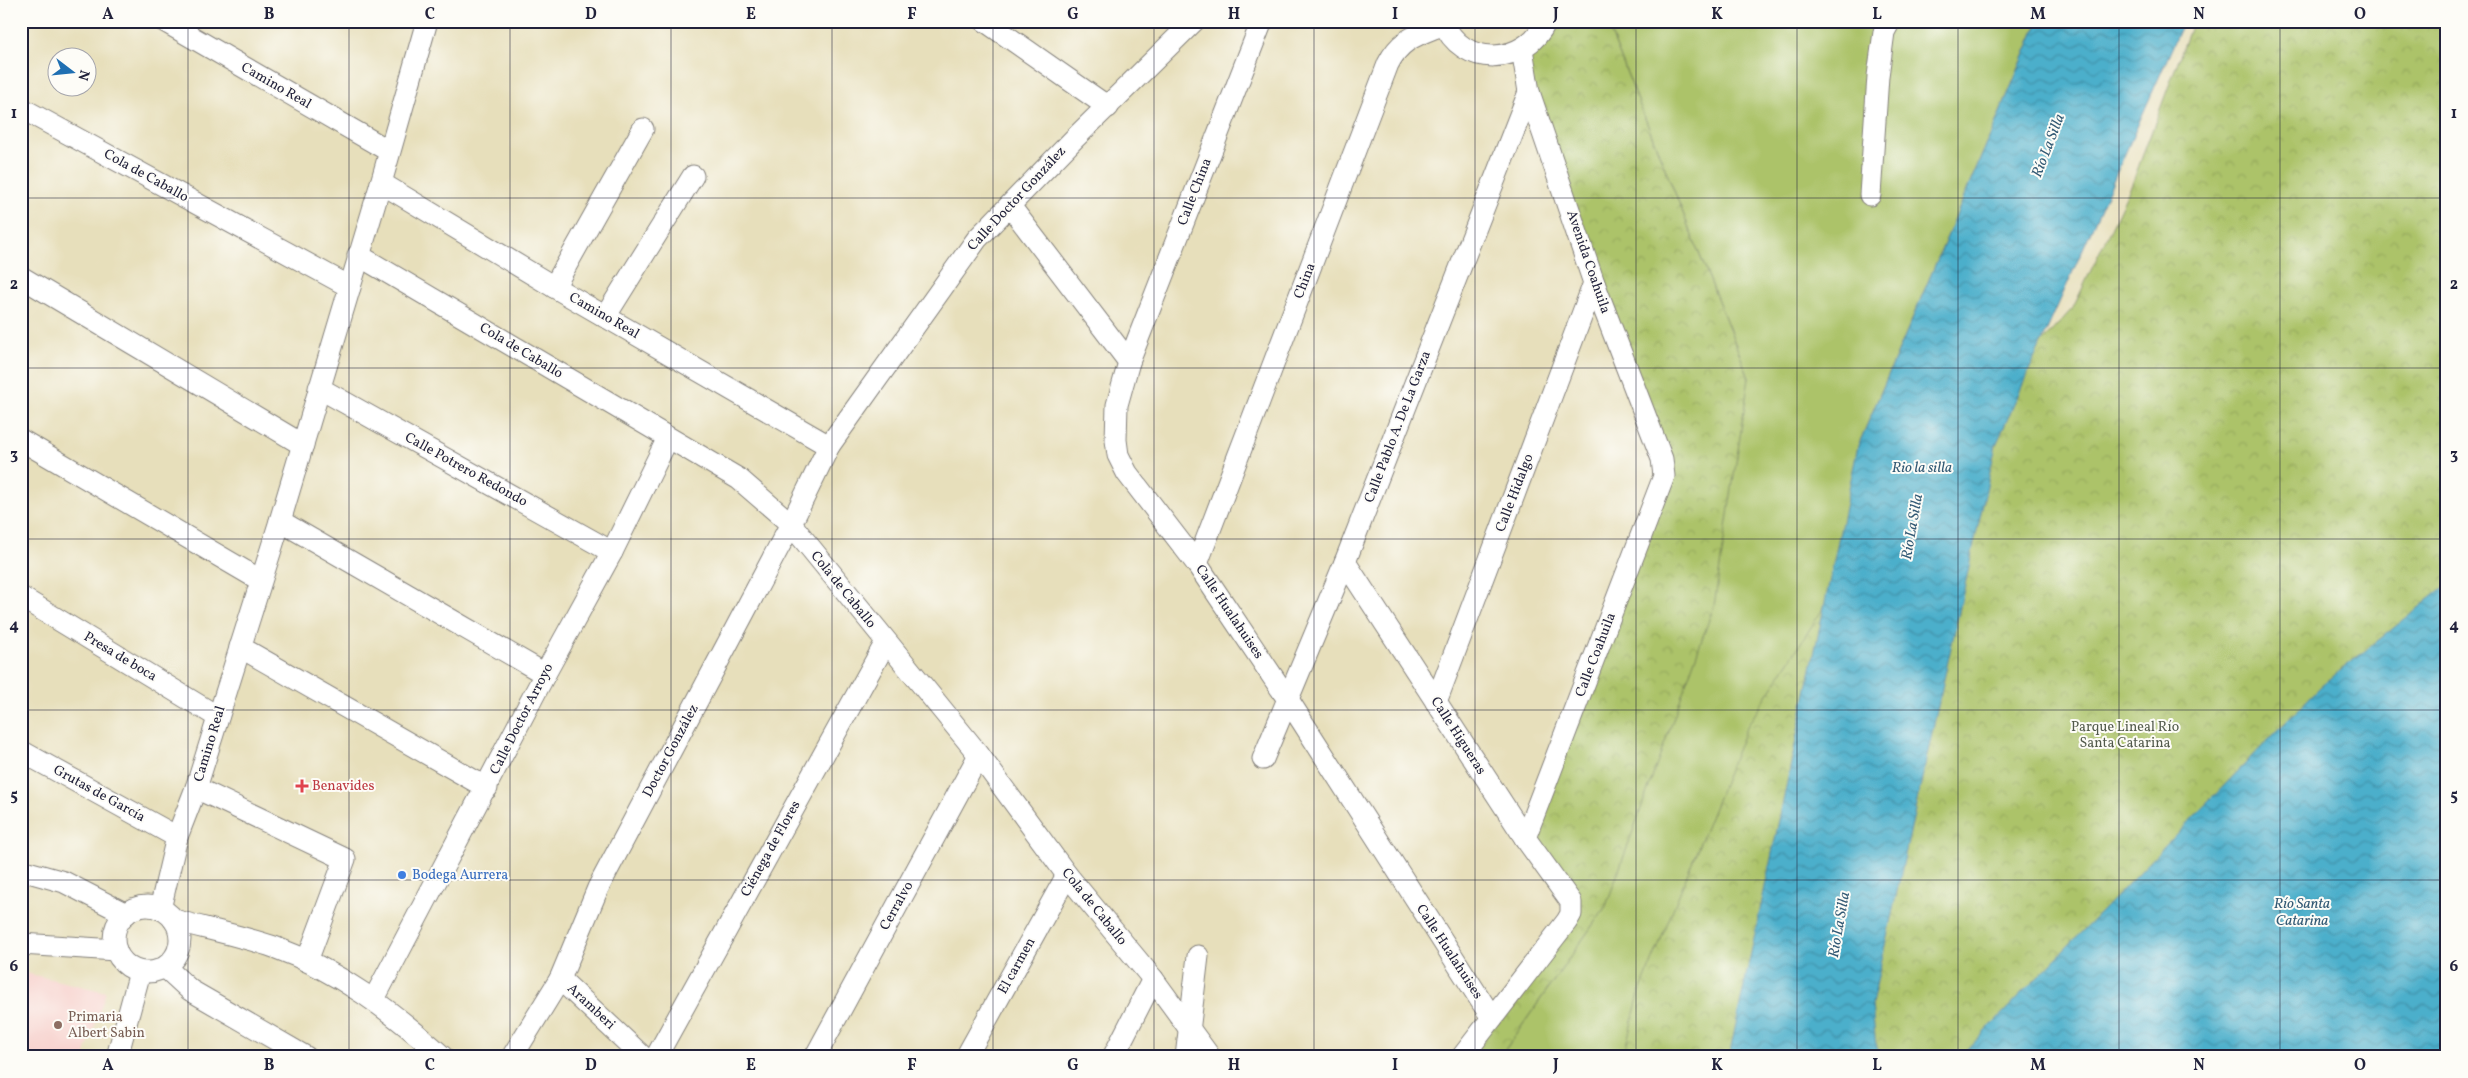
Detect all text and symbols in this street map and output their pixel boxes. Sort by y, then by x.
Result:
text: A [102,4,114,26]
text: B [264,4,275,26]
text: C [425,4,435,26]
text: D [585,4,597,26]
text: E [746,4,756,26]
text: F [907,4,917,26]
text: G [1067,4,1079,26]
text: H [1228,4,1240,26]
text: I [1392,4,1398,26]
text: J [1552,4,1559,26]
text: K [1711,4,1723,26]
text: L [1872,4,1882,26]
text: M [2030,4,2046,26]
text: N [2193,4,2205,26]
text: O [2354,4,2366,26]
north arrow [48,48,98,98]
street label: Camino Real [237,58,315,114]
text: N [73,68,94,83]
text: 1 [11,103,17,125]
text: 1 [2451,103,2457,125]
water label: Río La Silla [2027,111,2071,181]
street label: Calle Doctor González [963,143,1071,255]
street label: Cola de Caballo [100,145,192,207]
street label: Calle China [1173,155,1217,229]
street label: Avenida Coahuila [1561,208,1615,316]
street label: China [1289,260,1321,302]
text: 2 [10,274,18,296]
text: 2 [2450,274,2458,296]
street label: Camino Real [565,288,643,344]
street label: Cola de Caballo [476,319,566,383]
street label: Calle Pablo A. De La Garza [1360,348,1436,506]
street label: Calle Potrero Redondo [401,428,531,512]
text: 3 [10,444,18,466]
text: 3 [2450,444,2458,466]
street label: Calle Hidalgo [1491,451,1539,535]
water label: Rio la silla [1892,458,1952,479]
water label: Río La Silla [1897,492,1929,562]
street label: Cola de Caballo [806,547,880,633]
street label: Calle Hualahuises [1190,561,1268,663]
street label: Calle Coahuila [1571,610,1621,700]
text: 4 [9,615,19,637]
text: 4 [2449,615,2459,637]
street label: Presa de boca [80,628,160,686]
street label: Calle Doctor Arroyo [486,660,558,778]
street label: Calle Higueras [1426,693,1490,779]
street label: Doctor González [639,701,703,801]
street label: Camino Real [189,704,231,784]
park label: Parque Lineal Río Santa Catarina [2071,718,2179,753]
street label: Grutas de García [50,761,148,827]
place label: Benavides [312,777,374,796]
marker: Benavides [296,780,308,792]
text: 5 [10,785,18,807]
text: 5 [2450,785,2458,807]
street label: Ciénega de Flores [737,797,805,901]
street label: Cola de Caballo [1057,864,1131,950]
place label: Bodega Aurrera [412,866,508,885]
marker: Bodega Aurrera [396,869,408,881]
street label: Cerralvo [876,878,918,934]
water label: Río La Silla [1824,890,1856,960]
water label: Río Santa Catarina [2274,894,2330,932]
street label: Calle Hualahuises [1411,901,1487,1003]
street label: El carmen [994,934,1040,998]
text: 6 [10,956,19,978]
text: 6 [2450,956,2459,978]
street label: Aramberi [563,980,619,1034]
place label: Primaria Albert Sabin [68,1008,145,1043]
marker: Primaria Albert Sabin [52,1019,64,1031]
text: A [102,1055,114,1077]
text: B [264,1055,275,1077]
text: C [425,1055,435,1077]
text: D [585,1055,597,1077]
text: E [746,1055,756,1077]
text: F [907,1055,917,1077]
text: G [1067,1055,1079,1077]
text: H [1228,1055,1240,1077]
text: I [1392,1055,1398,1077]
text: J [1552,1055,1559,1077]
text: K [1711,1055,1723,1077]
text: L [1872,1055,1882,1077]
text: M [2030,1055,2046,1077]
text: N [2193,1055,2205,1077]
text: O [2354,1055,2366,1077]

